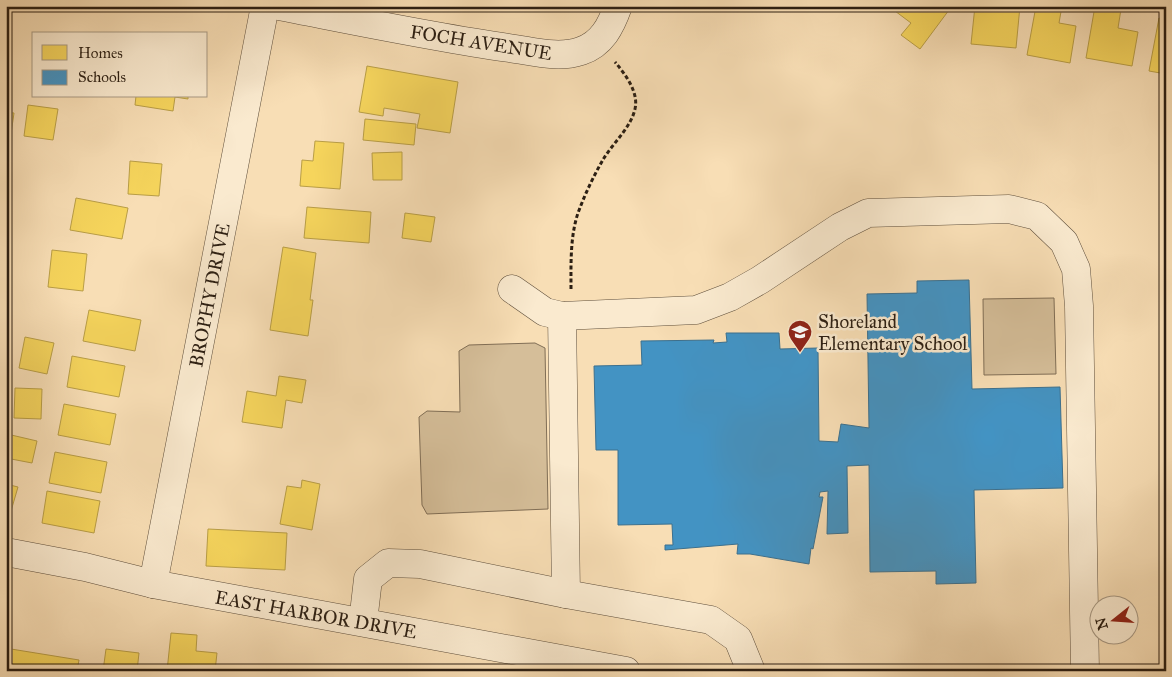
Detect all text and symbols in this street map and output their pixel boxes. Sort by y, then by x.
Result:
street label: FOCH AVENUE [408,20,554,65]
legend [32,32,208,98]
text: Homes [78,44,123,62]
text: Schools [78,68,126,86]
street label: BROPHY DRIVE [184,221,235,369]
place label: Shoreland Elementary School [818,310,968,355]
school or university icon: Shoreland Elementary School [787,319,813,353]
street label: EAST HARBOR DRIVE [213,585,419,644]
north arrow [1090,594,1140,644]
text: N [1092,615,1112,632]

